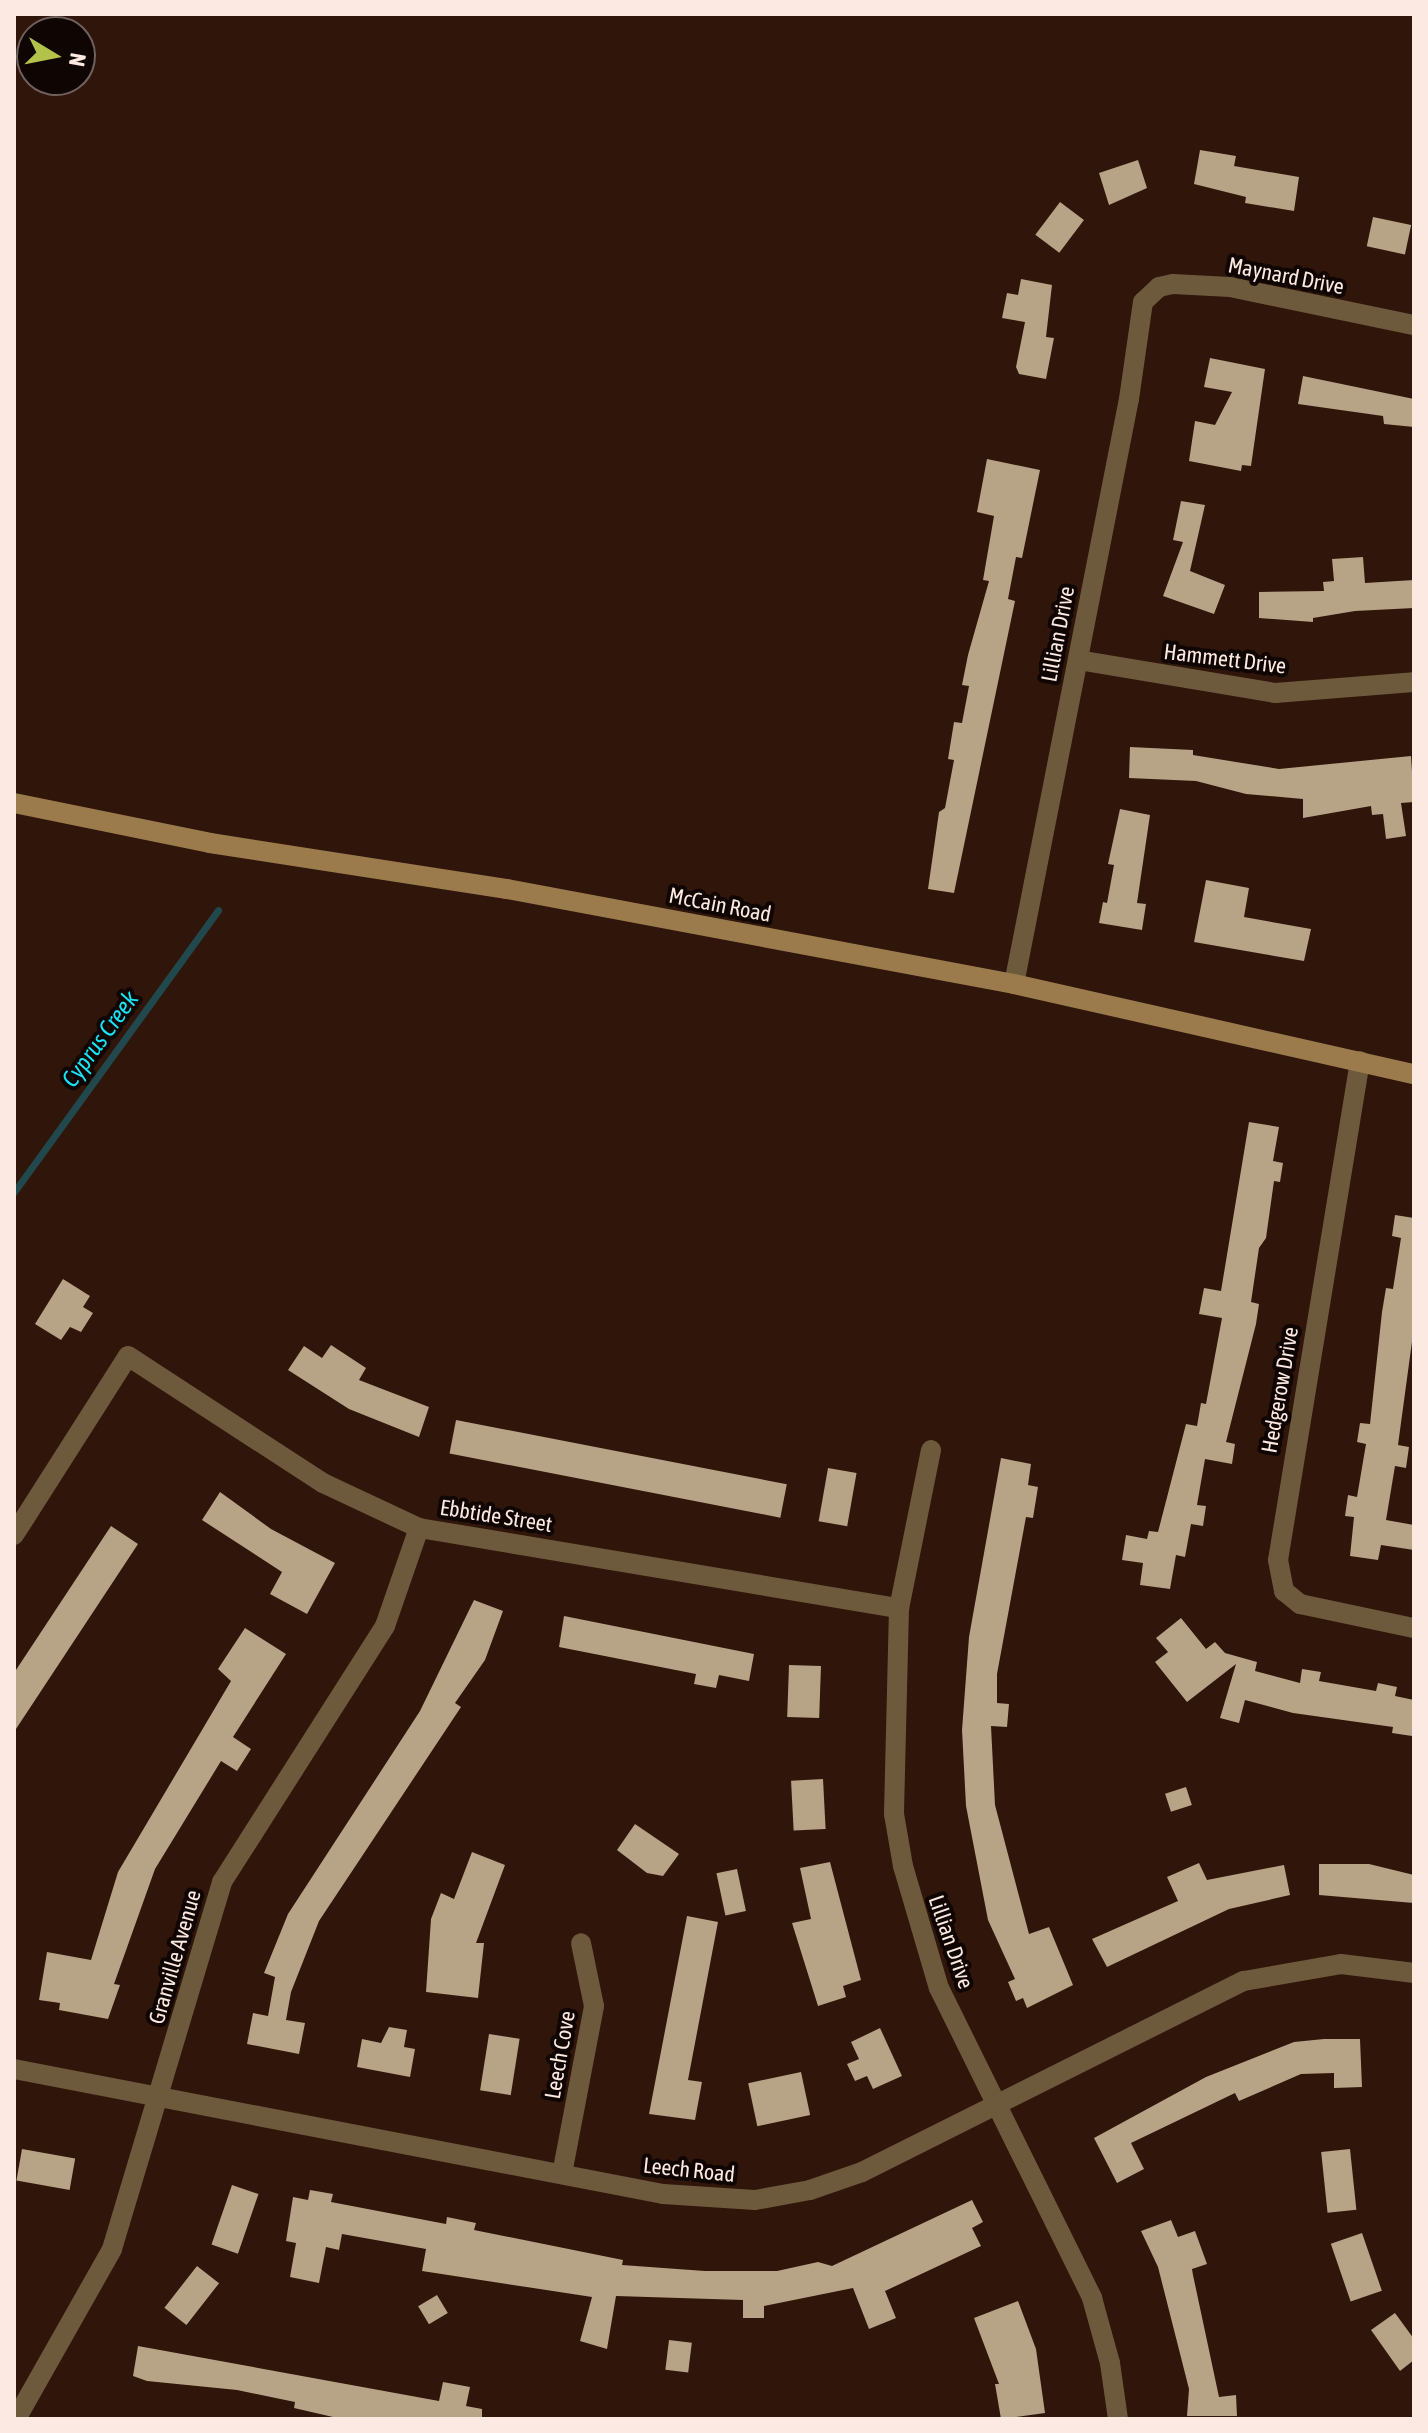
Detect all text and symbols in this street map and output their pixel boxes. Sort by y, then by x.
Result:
north arrow [16,16,96,96]
text: N [64,51,92,68]
street label: Maynard Drive [1226,252,1346,300]
street label: Lillian Drive [1036,584,1080,684]
street label: Hammett Drive [1162,638,1288,680]
street label: McCain Road [667,882,773,928]
water label: Cyprus Creek [56,985,144,1093]
street label: Hedgerow Drive [1256,1325,1304,1455]
street label: Ebbtide Street [438,1494,554,1538]
street label: Granville Avenue [143,1887,207,2027]
street label: Lillian Drive [923,1892,979,1992]
street label: Leech Cove [539,2009,581,2101]
street label: Leech Road [642,2152,736,2188]

